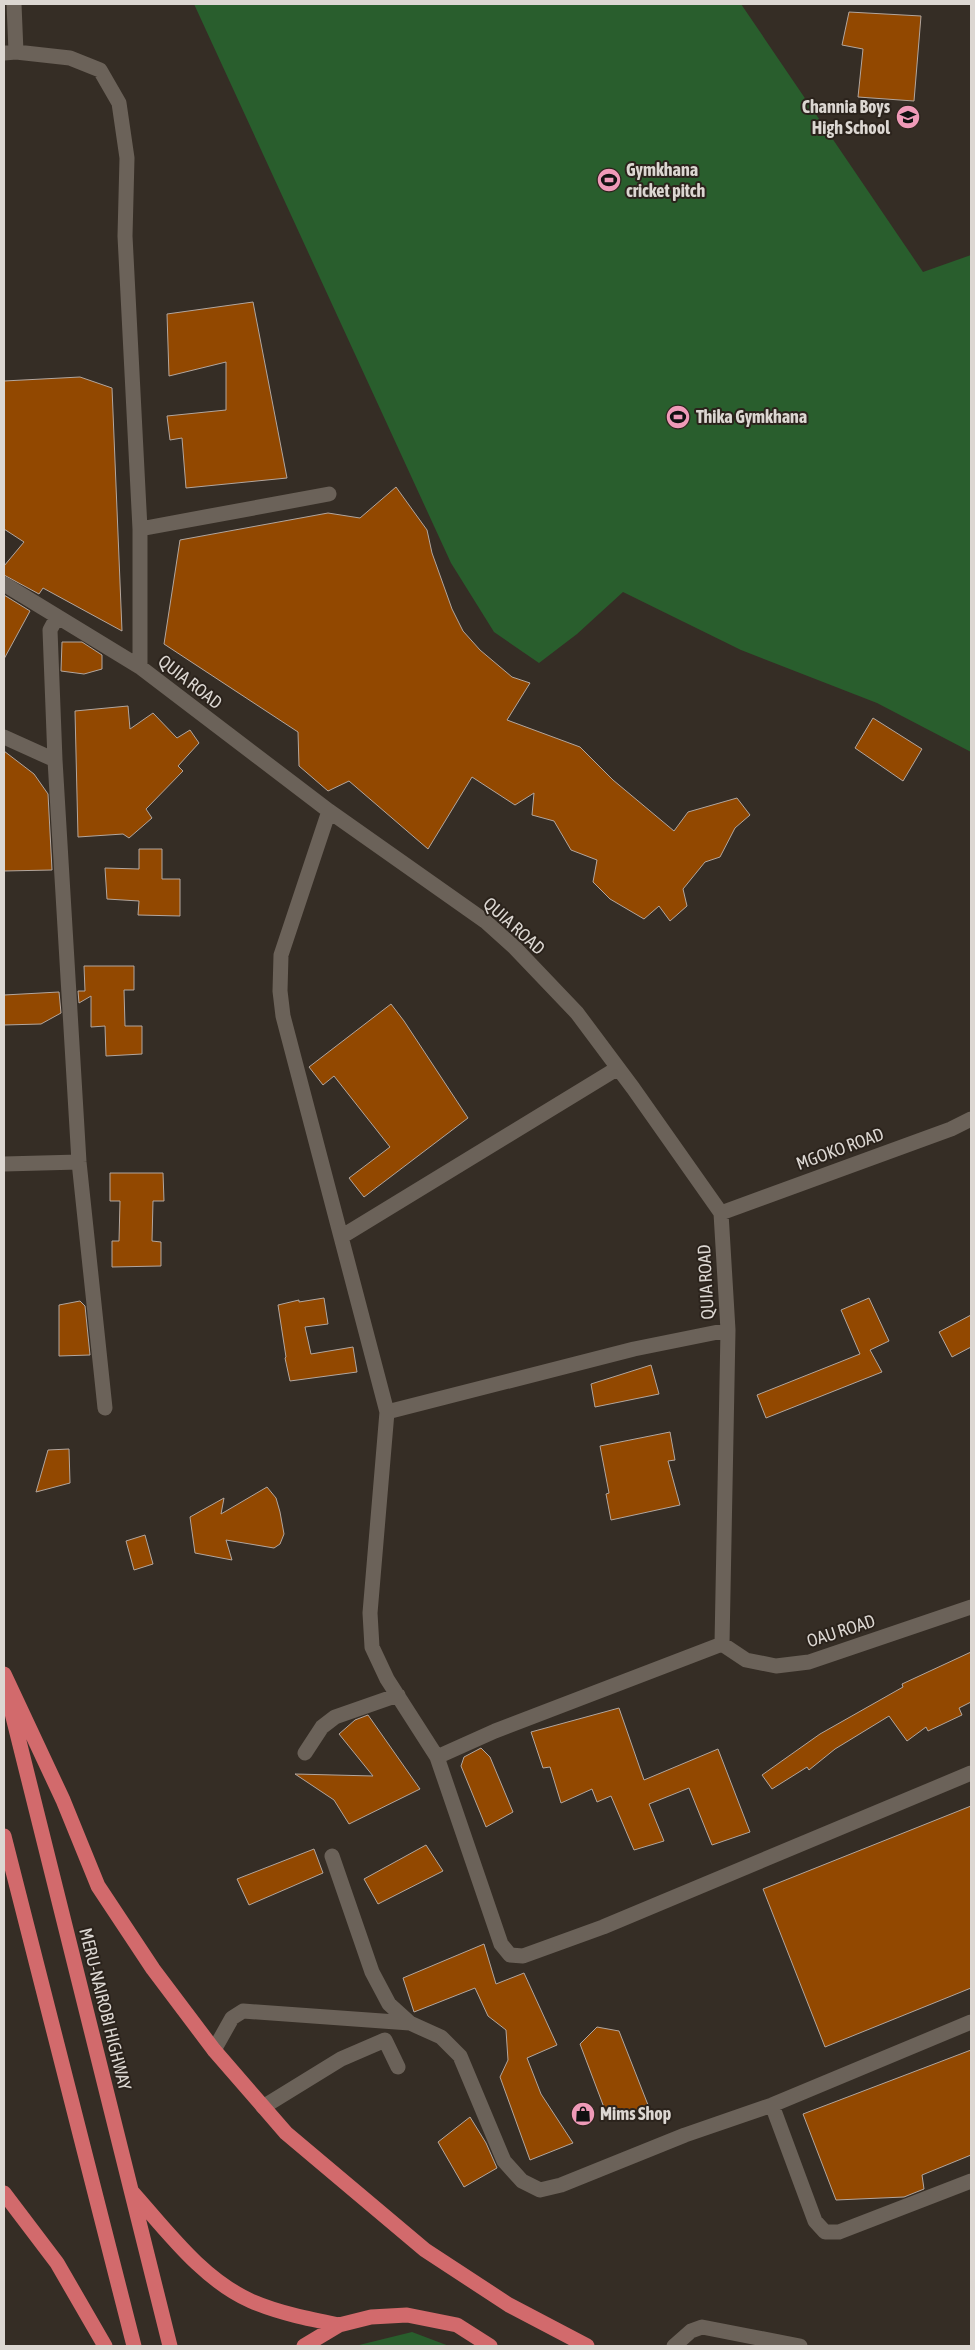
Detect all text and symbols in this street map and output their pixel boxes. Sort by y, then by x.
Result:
place label: Channia Boys High School [802,96,891,138]
school or university icon: Channia Boys High School [895,104,921,130]
place label: Gymkhana cricket pitch [626,159,705,201]
sports icon: Gymkhana cricket pitch [596,167,622,193]
sports icon: Thika Gymkhana [665,404,691,430]
place label: Thika Gymkhana [696,406,807,427]
street label: QUIA ROAD [154,650,226,713]
street label: QUIA ROAD [479,893,549,959]
street label: MGOKO ROAD [793,1123,886,1174]
street label: QUIA ROAD [693,1244,718,1320]
street label: OAU ROAD [804,1610,878,1651]
street label: MERU-NAIROBI HIGHWAY [75,1926,136,2092]
shop icon: Mims Shop [570,2101,596,2127]
place label: Mims Shop [600,2103,671,2124]

